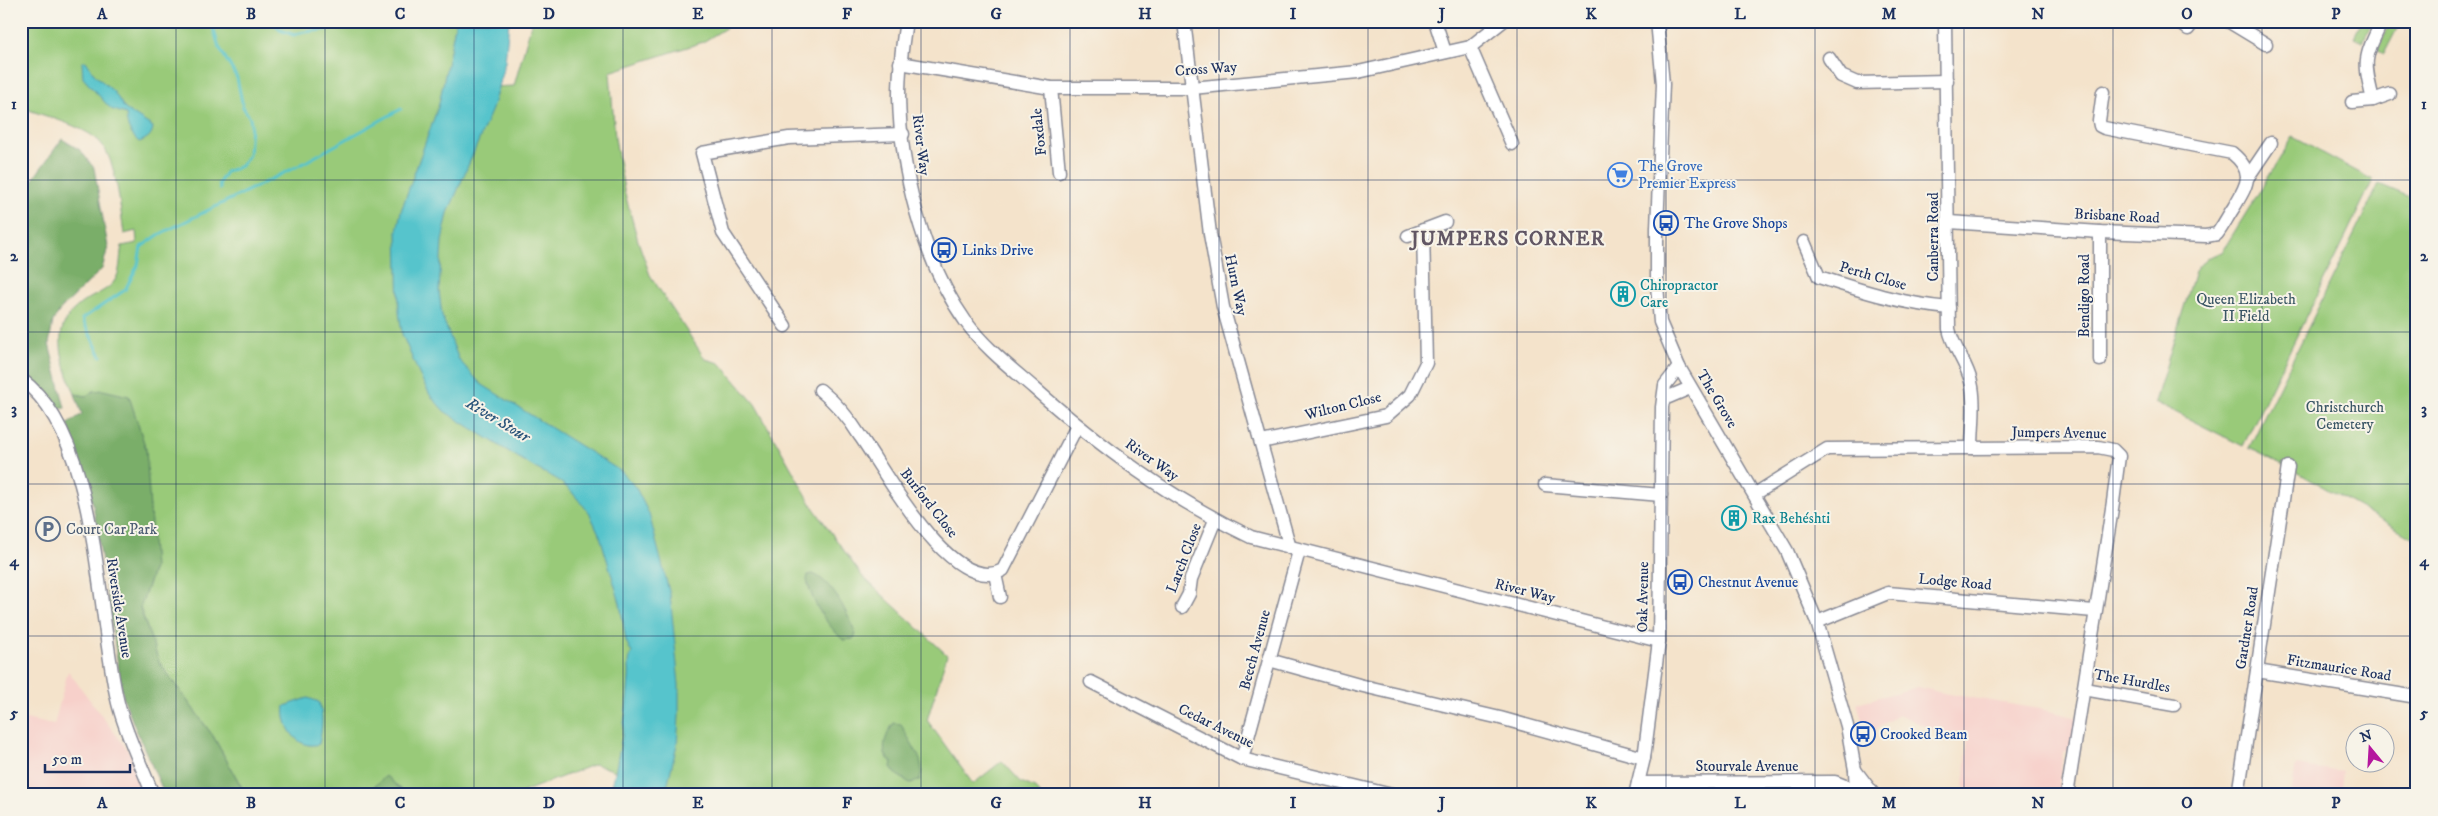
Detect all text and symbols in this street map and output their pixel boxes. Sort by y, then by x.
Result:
text: A [96,4,108,24]
text: B [246,4,256,24]
text: C [395,4,405,24]
text: D [543,4,555,24]
text: E [692,4,704,24]
text: F [842,4,852,24]
text: G [990,4,1002,24]
text: H [1138,4,1152,24]
text: I [1290,4,1297,24]
text: J [1437,4,1446,24]
text: K [1585,4,1597,24]
text: L [1734,4,1746,24]
text: M [1882,4,1897,24]
text: N [2031,4,2045,24]
text: O [2181,4,2193,24]
text: P [2331,4,2341,24]
street label: Cross Way [1174,57,1239,81]
text: 1 [11,94,17,114]
text: 1 [2421,94,2427,114]
street label: Foxdale [1027,107,1051,157]
street label: River Way [908,113,934,178]
place label: The Grove Premier Express [1638,157,1736,193]
supermarket icon: The Grove Premier Express [1607,162,1633,188]
street label: Canberra Road [1924,192,1943,282]
street label: Brisbane Road [2074,204,2161,228]
bus stop icon: The Grove Shops [1653,210,1679,236]
place label: The Grove Shops [1684,214,1787,233]
district label: JUMPERS CORNER [1409,227,1605,252]
bus stop icon: Links Drive [931,237,957,263]
place label: Links Drive [962,241,1034,260]
text: 2 [10,246,19,266]
text: 2 [2420,246,2429,266]
street label: Hurn Way [1220,252,1252,318]
street label: Bendigo Road [2075,254,2094,338]
street label: Perth Close [1837,257,1909,295]
place label: Chiropractor Care [1640,276,1719,312]
building icon: Chiropractor Care [1610,281,1636,307]
park label: Queen Elizabeth II Field [2196,290,2296,326]
street label: The Grove [1692,366,1742,432]
street label: Wilton Close [1302,387,1383,425]
water label: River Stour [462,393,535,447]
park label: Christchurch Cemetery [2306,398,2384,434]
text: 3 [11,399,17,419]
text: 3 [2421,399,2427,419]
street label: Jumpers Avenue [2009,423,2107,443]
street label: River Way [1121,435,1183,486]
street label: Burford Close [896,464,962,542]
building icon: Rax Behéshti [1721,505,1747,531]
place label: Rax Behéshti [1752,509,1830,528]
parking icon: Court Car Park [35,516,61,542]
place label: Court Car Park [66,520,158,539]
street label: Larch Close [1162,520,1206,596]
text: 4 [8,551,19,571]
text: 4 [2418,551,2429,571]
street label: Riverside Avenue [102,557,136,659]
street label: Oak Avenue [1633,561,1653,633]
bus stop icon: Chestnut Avenue [1667,569,1693,595]
street label: Lodge Road [1918,569,1993,595]
place label: Chestnut Avenue [1698,573,1798,592]
street label: River Way [1493,574,1558,608]
street label: Gardner Road [2231,585,2263,671]
street label: Beech Avenue [1235,608,1275,692]
street label: Fitzmaurice Road [2285,650,2393,686]
street label: The Hurdles [2092,665,2172,697]
street label: Cedar Avenue [1175,699,1257,753]
text: 5 [9,703,18,723]
text: 5 [2419,703,2428,723]
bus stop icon: Crooked Beam [1850,721,1876,747]
north arrow [2346,724,2396,774]
place label: Crooked Beam [1880,725,1968,744]
text: N [2358,726,2375,747]
scale bar [45,741,130,773]
text: 50 m [52,750,82,769]
street label: Stourvale Avenue [1695,757,1799,776]
text: A [96,793,108,813]
text: B [246,793,256,813]
text: C [395,793,405,813]
text: D [543,793,555,813]
text: E [692,793,704,813]
text: F [842,793,852,813]
text: G [990,793,1002,813]
text: H [1138,793,1152,813]
text: I [1290,793,1297,813]
text: J [1437,793,1446,813]
text: K [1585,793,1597,813]
text: L [1734,793,1746,813]
text: M [1882,793,1897,813]
text: N [2031,793,2045,813]
text: O [2181,793,2193,813]
text: P [2331,793,2341,813]

